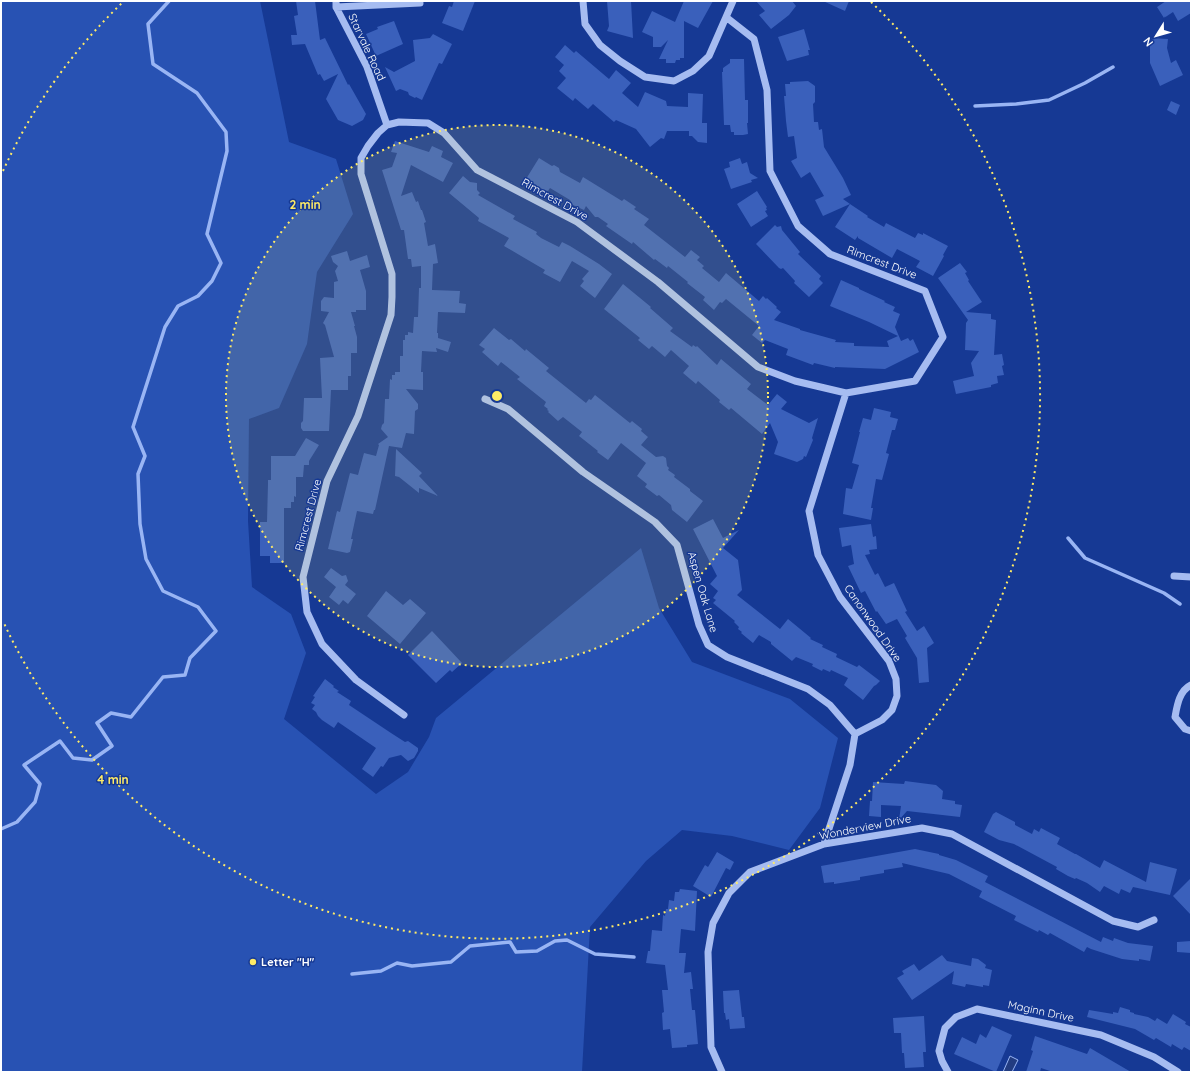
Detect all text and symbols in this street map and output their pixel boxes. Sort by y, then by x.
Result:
street label: Starvale Road [345,11,389,83]
north arrow [1136,16,1176,56]
text: N [1140,35,1156,49]
street label: Rimcrest Drive [519,175,591,223]
text: 2 min [289,197,321,212]
street label: Rimcrest Drive [845,242,919,282]
centre of rings [490,389,504,403]
street label: Rimcrest Drive [292,477,324,553]
street label: Aspen Oak Lane [685,550,721,634]
street label: Canonwood Drive [841,582,905,664]
text: 4 min [97,772,129,787]
street label: Wonderview Drive [818,811,912,843]
place label: Letter "H" [261,955,315,969]
marker: Letter "H" [248,957,258,967]
street label: Maginn Drive [1007,997,1075,1025]

